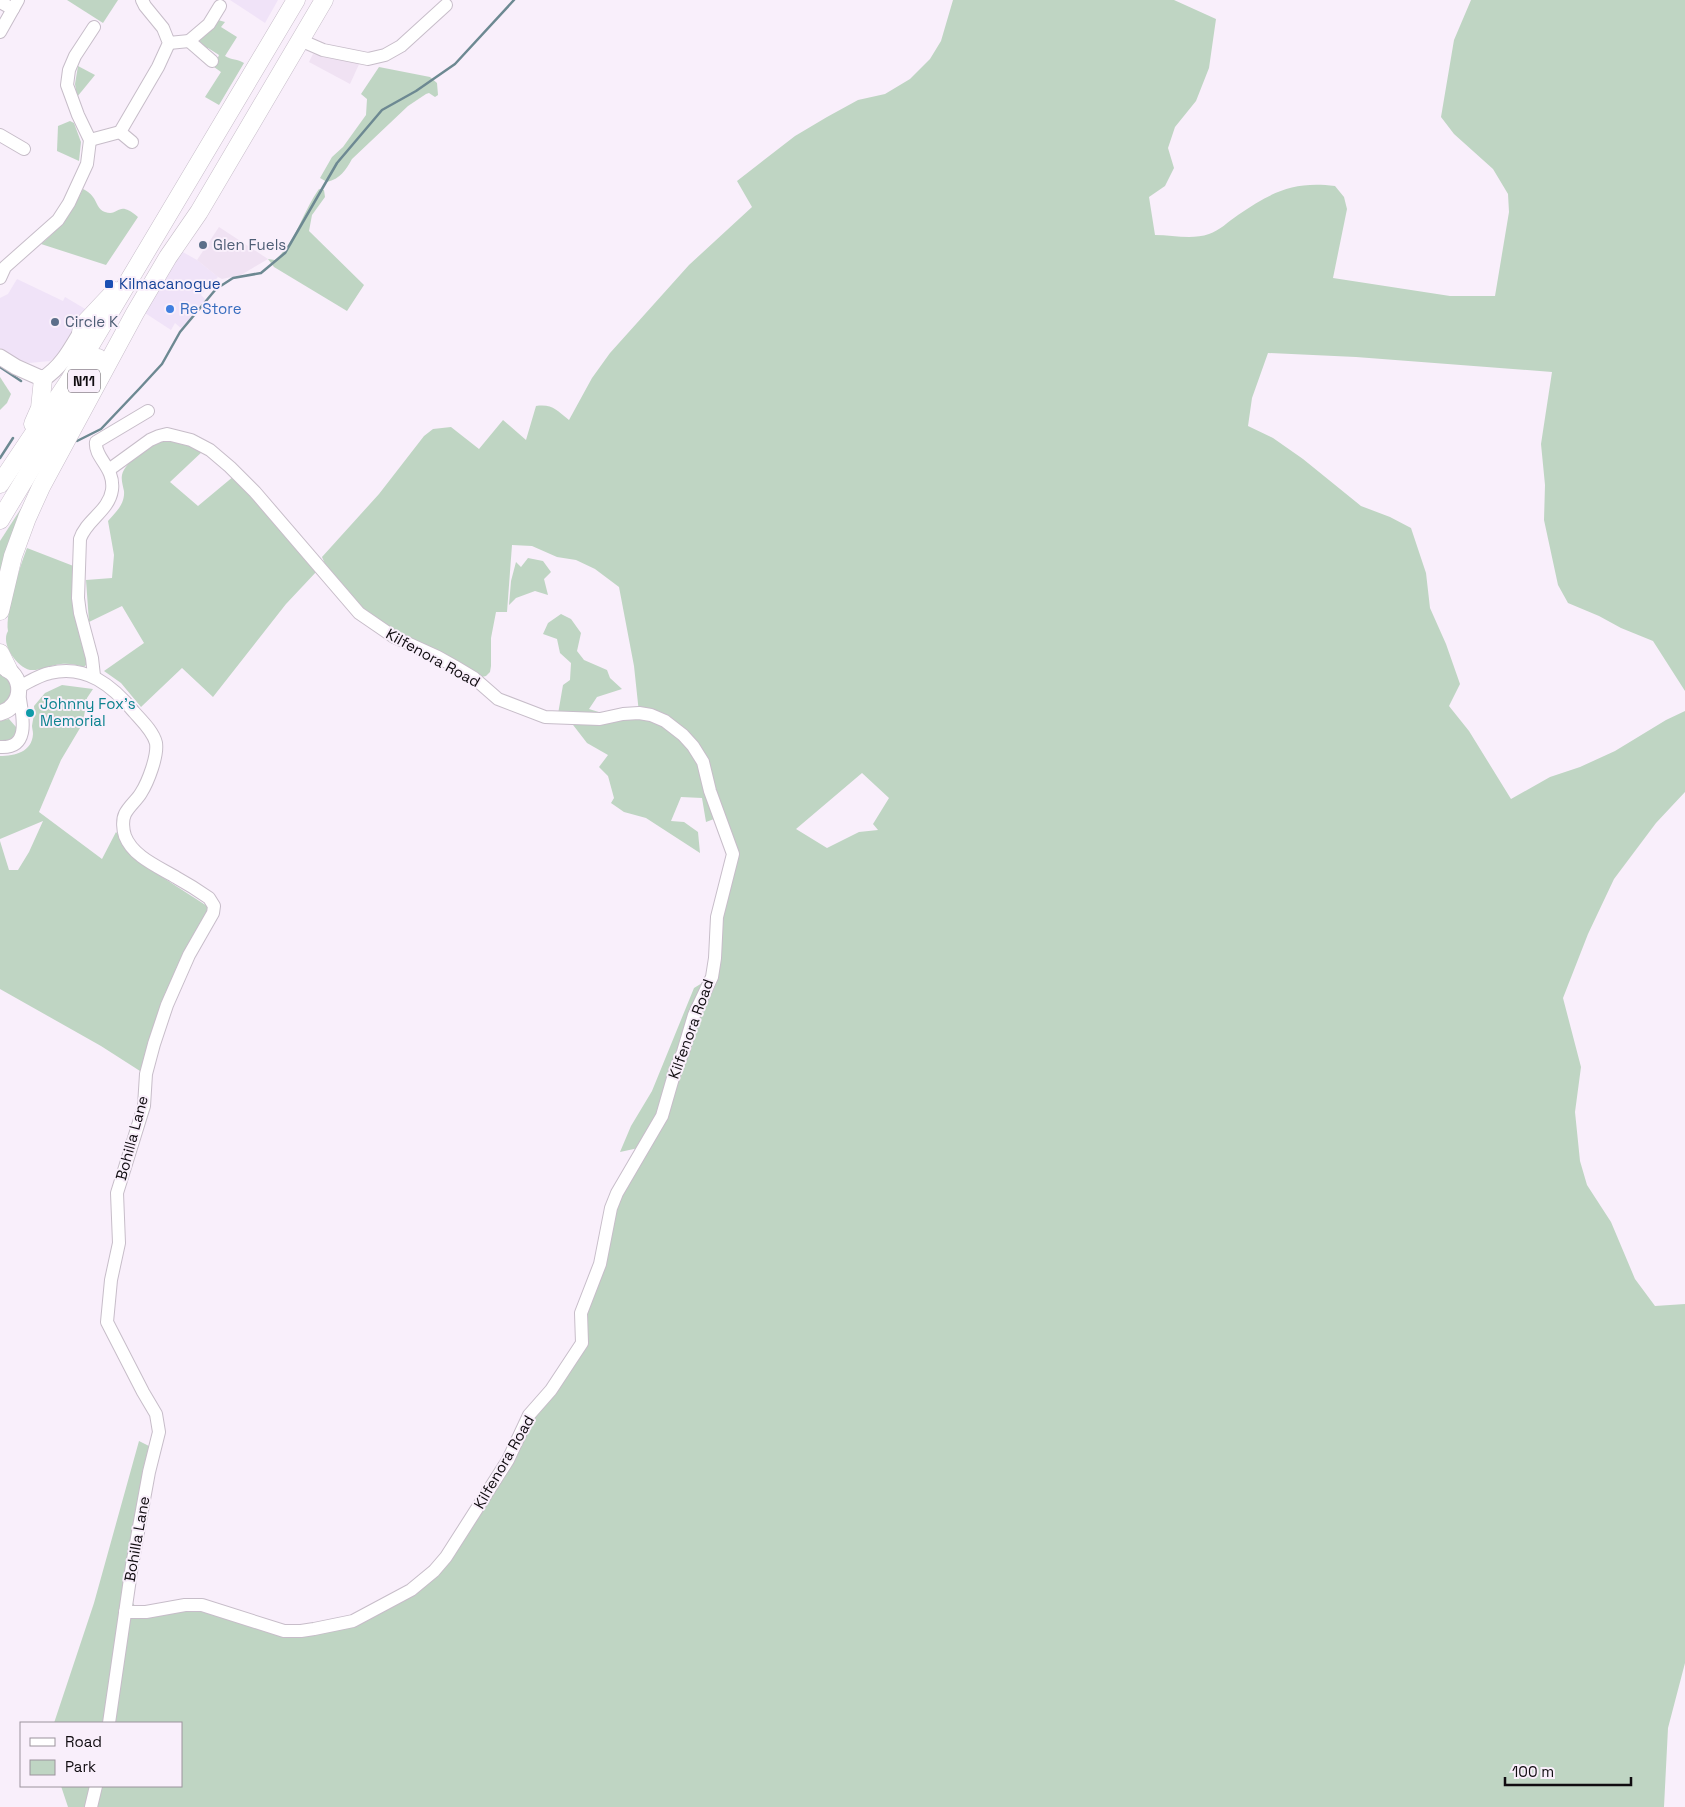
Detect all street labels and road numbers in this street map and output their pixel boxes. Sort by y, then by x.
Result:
road number: N11 [68,370,100,392]
street label: Kilfenora Road [383,624,484,691]
street label: Kilfenora Road [664,976,717,1081]
street label: Bohilla Lane [111,1093,152,1182]
street label: Kilfenora Road [469,1412,538,1512]
street label: Bohilla Lane [120,1494,153,1583]

